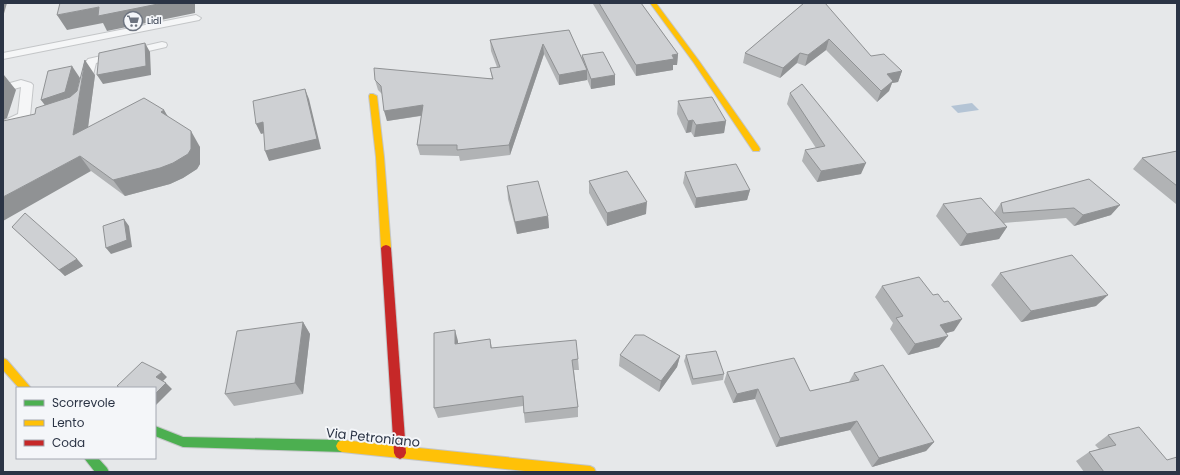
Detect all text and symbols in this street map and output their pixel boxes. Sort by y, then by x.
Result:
supermarket icon: Lidl [122,10,144,32]
place label: Lidl [147,15,161,27]
legend [16,387,156,459]
text: Scorrevole [52,394,115,411]
text: Lento [52,414,85,431]
street label: Via Petroniano [325,423,421,452]
text: Coda [52,434,85,451]

